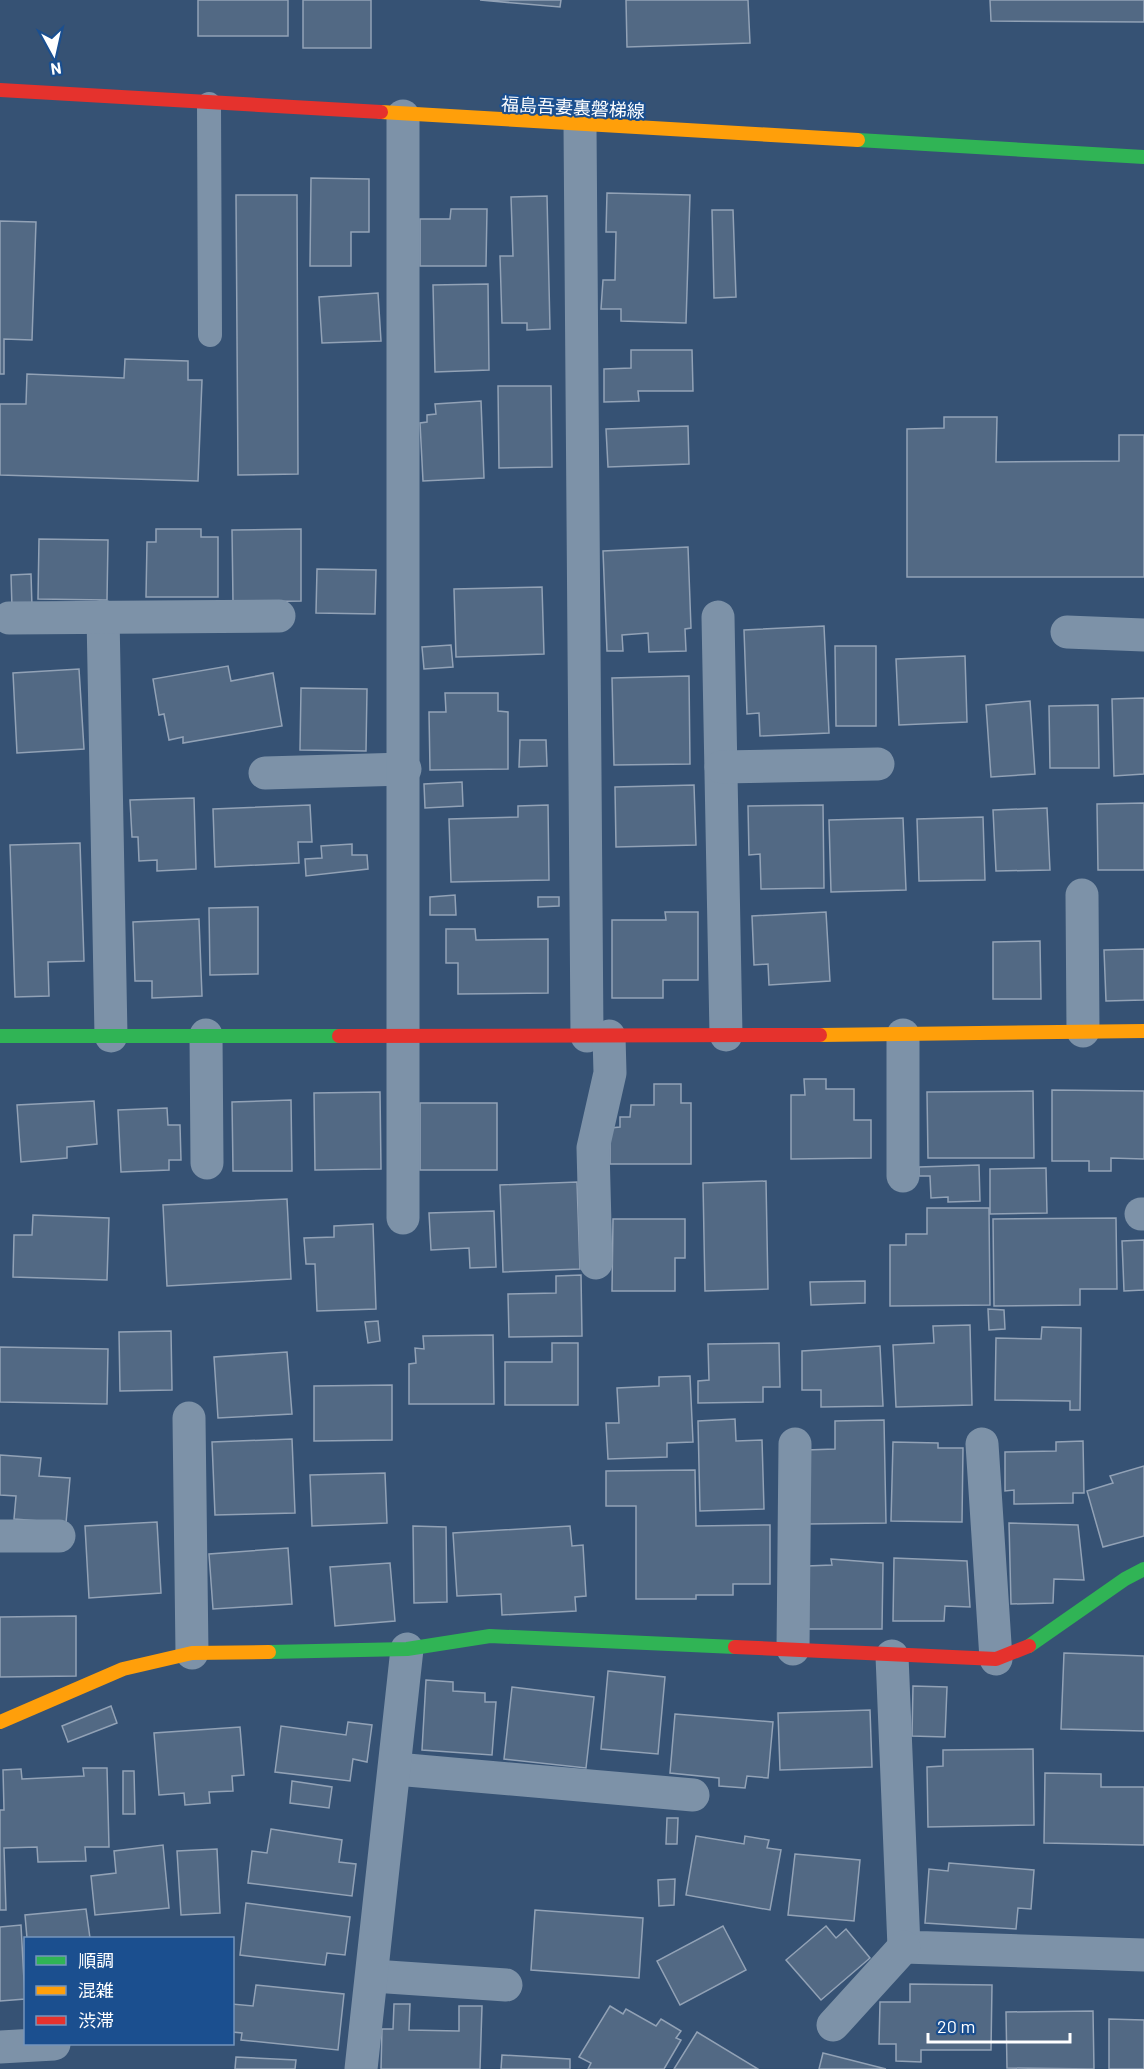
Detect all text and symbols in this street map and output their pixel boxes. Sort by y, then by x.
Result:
north arrow [24,24,84,84]
text: N [50,59,63,79]
street label: 福島吾妻裏磐梯線 [501,92,645,122]
legend [24,1937,234,2045]
text: 順調 [78,1949,114,1971]
text: 混雑 [78,1979,114,2001]
scale bar [928,2006,1070,2044]
text: 渋滞 [78,2009,114,2031]
text: 20 m [937,2015,975,2037]

